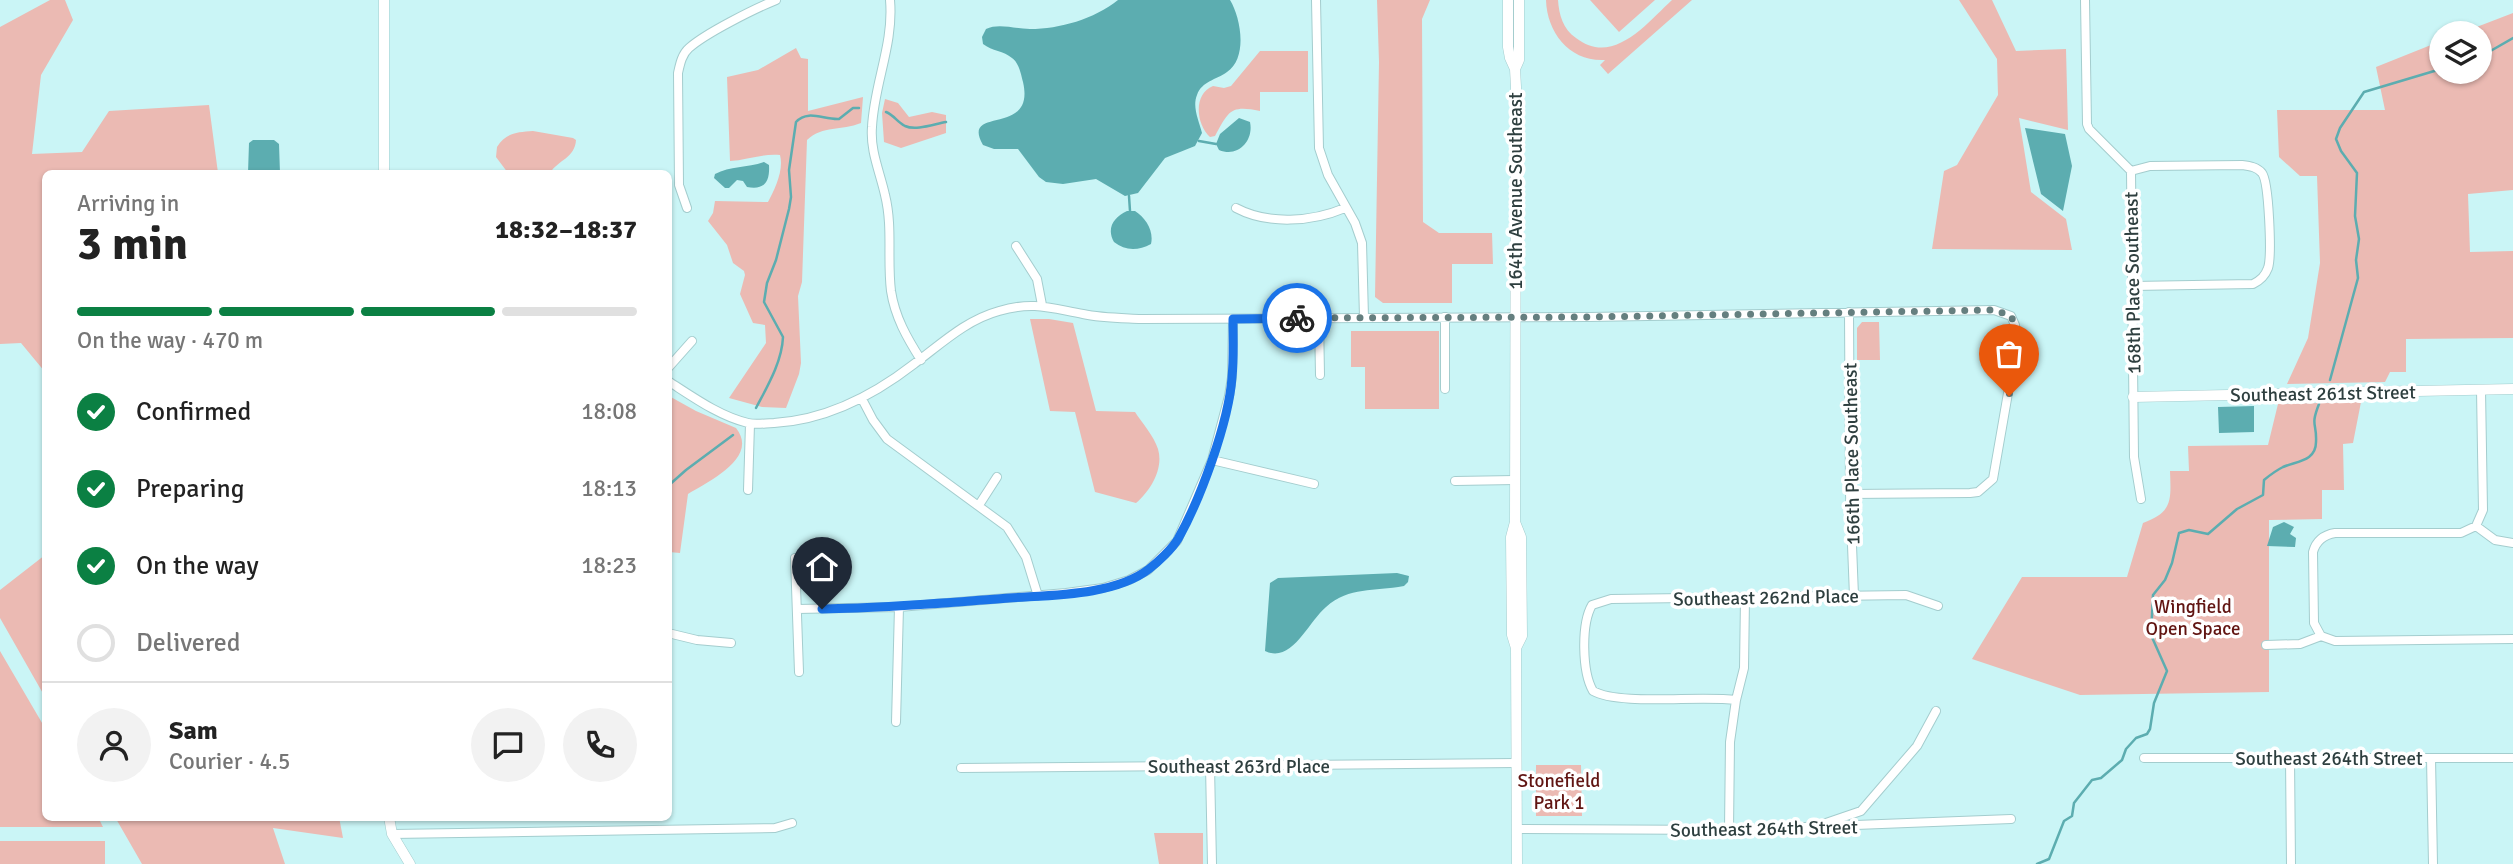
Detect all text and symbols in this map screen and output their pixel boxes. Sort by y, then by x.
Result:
map controls [2429,21,2492,84]
button: layers [2429,21,2492,84]
street label: 164th Avenue Southeast [1504,92,1528,290]
text: Arriving in [77,189,179,218]
street label: 168th Place Southeast [2119,191,2147,374]
text: 18:32–18:37 [495,214,637,246]
text: 3 min [77,216,188,272]
courier [1262,283,1332,353]
icon: bike [1278,299,1316,337]
pin [1979,324,2039,396]
text: On the way · 470 m [77,326,263,355]
icon: bag [1990,335,2028,373]
street label: 166th Place Southeast [1838,362,1866,545]
street label: Southeast 261st Street [2230,380,2416,408]
icon: check [77,393,115,431]
text: Confirmed [136,396,251,428]
text: 18:08 [581,397,637,426]
icon: check [77,470,115,508]
text: Preparing [136,473,244,505]
text: 18:13 [581,474,637,503]
pin [792,537,852,609]
icon: check [77,547,115,585]
icon: home [803,548,841,586]
text: On the way [136,550,259,582]
text: 18:23 [581,551,637,580]
street label: Southeast 262nd Place [1673,584,1859,612]
park label: Wingfield Open Space [2145,595,2241,641]
text: Delivered [136,627,241,659]
button: person [77,708,151,782]
button: chat [471,708,545,782]
button: phone [563,708,637,782]
text: Sam [169,715,218,747]
text: Courier · 4.5 [169,747,290,776]
street label: Southeast 264th Street [2235,747,2423,771]
street label: Southeast 263rd Place [1148,755,1330,779]
park label: Stonefield Park 1 [1518,769,1600,815]
street label: Southeast 264th Street [1670,815,1858,843]

